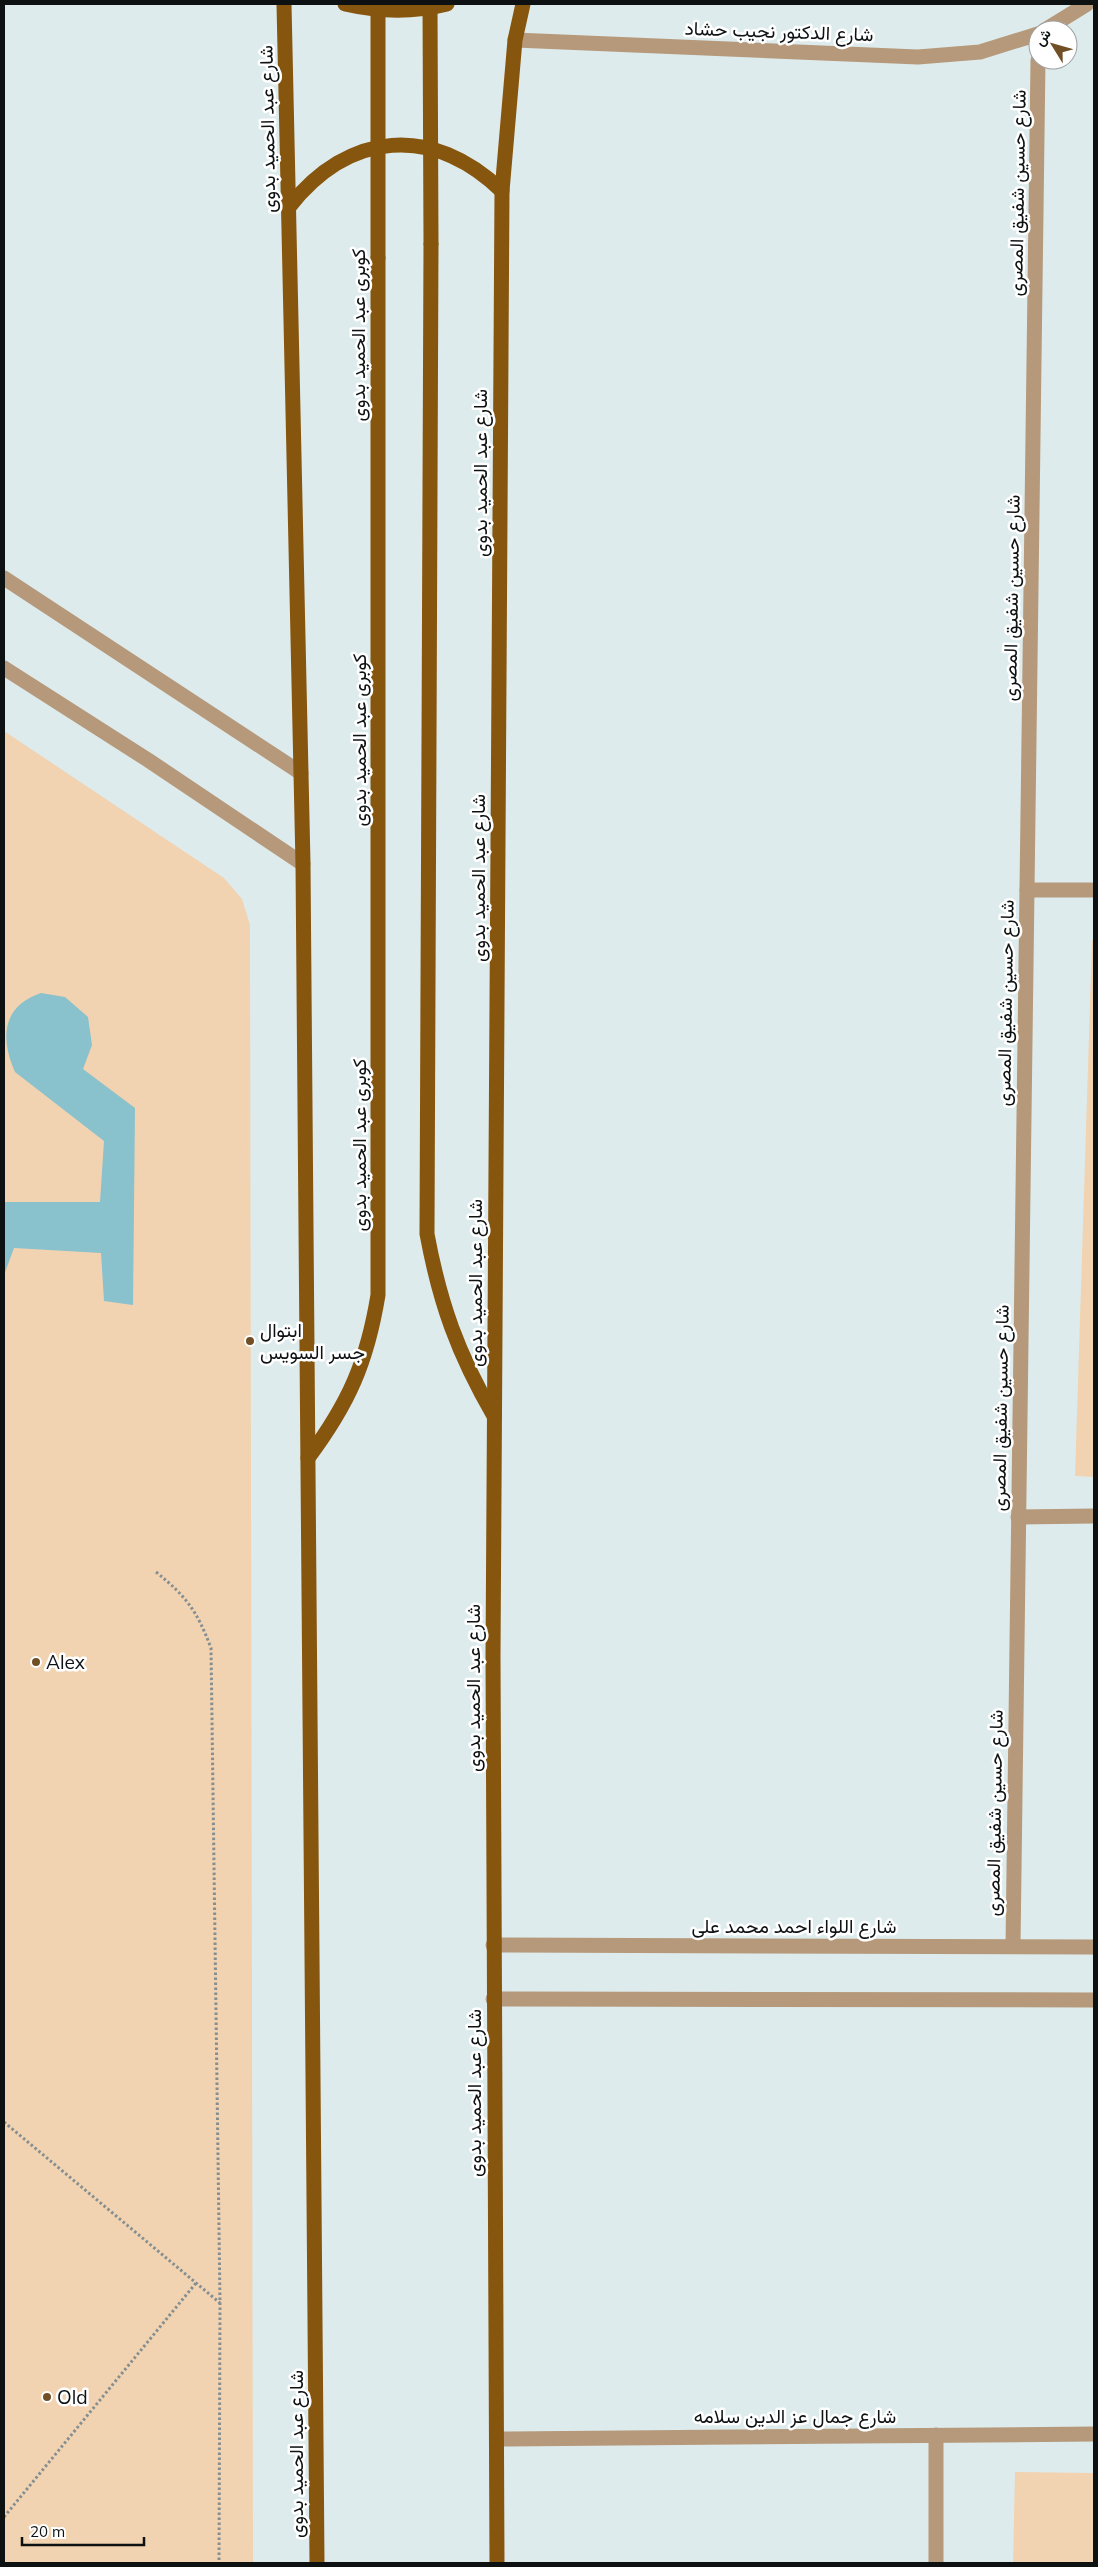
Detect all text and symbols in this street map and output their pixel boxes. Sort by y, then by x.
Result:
street label: شارع الدكتور نجيب حشاد [684,16,874,47]
north arrow [1028,20,1078,70]
text: ش [1030,25,1055,49]
street label: شارع عبد الحميد بدوى [254,45,281,213]
street label: شارع حسين شفيق المصرى [1003,89,1032,297]
street label: كوبرى عبد الحميد بدوى [346,249,370,421]
street label: شارع عبد الحميد بدوى [468,389,493,557]
street label: شارع حسين شفيق المصرى [997,494,1026,702]
street label: كوبرى عبد الحميد بدوى [347,654,371,826]
street label: شارع عبد الحميد بدوى [466,794,491,962]
street label: شارع حسين شفيق المصرى [991,899,1020,1107]
street label: كوبرى عبد الحميد بدوى [347,1059,371,1231]
street label: شارع عبد الحميد بدوى [463,1199,488,1367]
street label: شارع حسين شفيق المصرى [986,1304,1015,1512]
place label: ابتوال جسر السويس [260,1318,365,1364]
marker: ابتوال جسر السويس [244,1335,256,1347]
street label: شارع عبد الحميد بدوى [461,1604,486,1772]
place label: Alex [46,1650,85,1674]
marker: Alex [30,1656,42,1668]
street label: شارع حسين شفيق المصرى [980,1709,1009,1917]
street label: شارع اللواء احمد محمد على [691,1914,897,1939]
street label: شارع عبد الحميد بدوى [462,2009,487,2177]
street label: شارع عبد الحميد بدوى [284,2370,309,2538]
place label: Old [57,2385,88,2409]
marker: Old [41,2391,53,2403]
street label: شارع جمال عز الدين سلامه [694,2404,896,2429]
scale bar [22,2514,145,2546]
text: 20 m [30,2522,65,2541]

